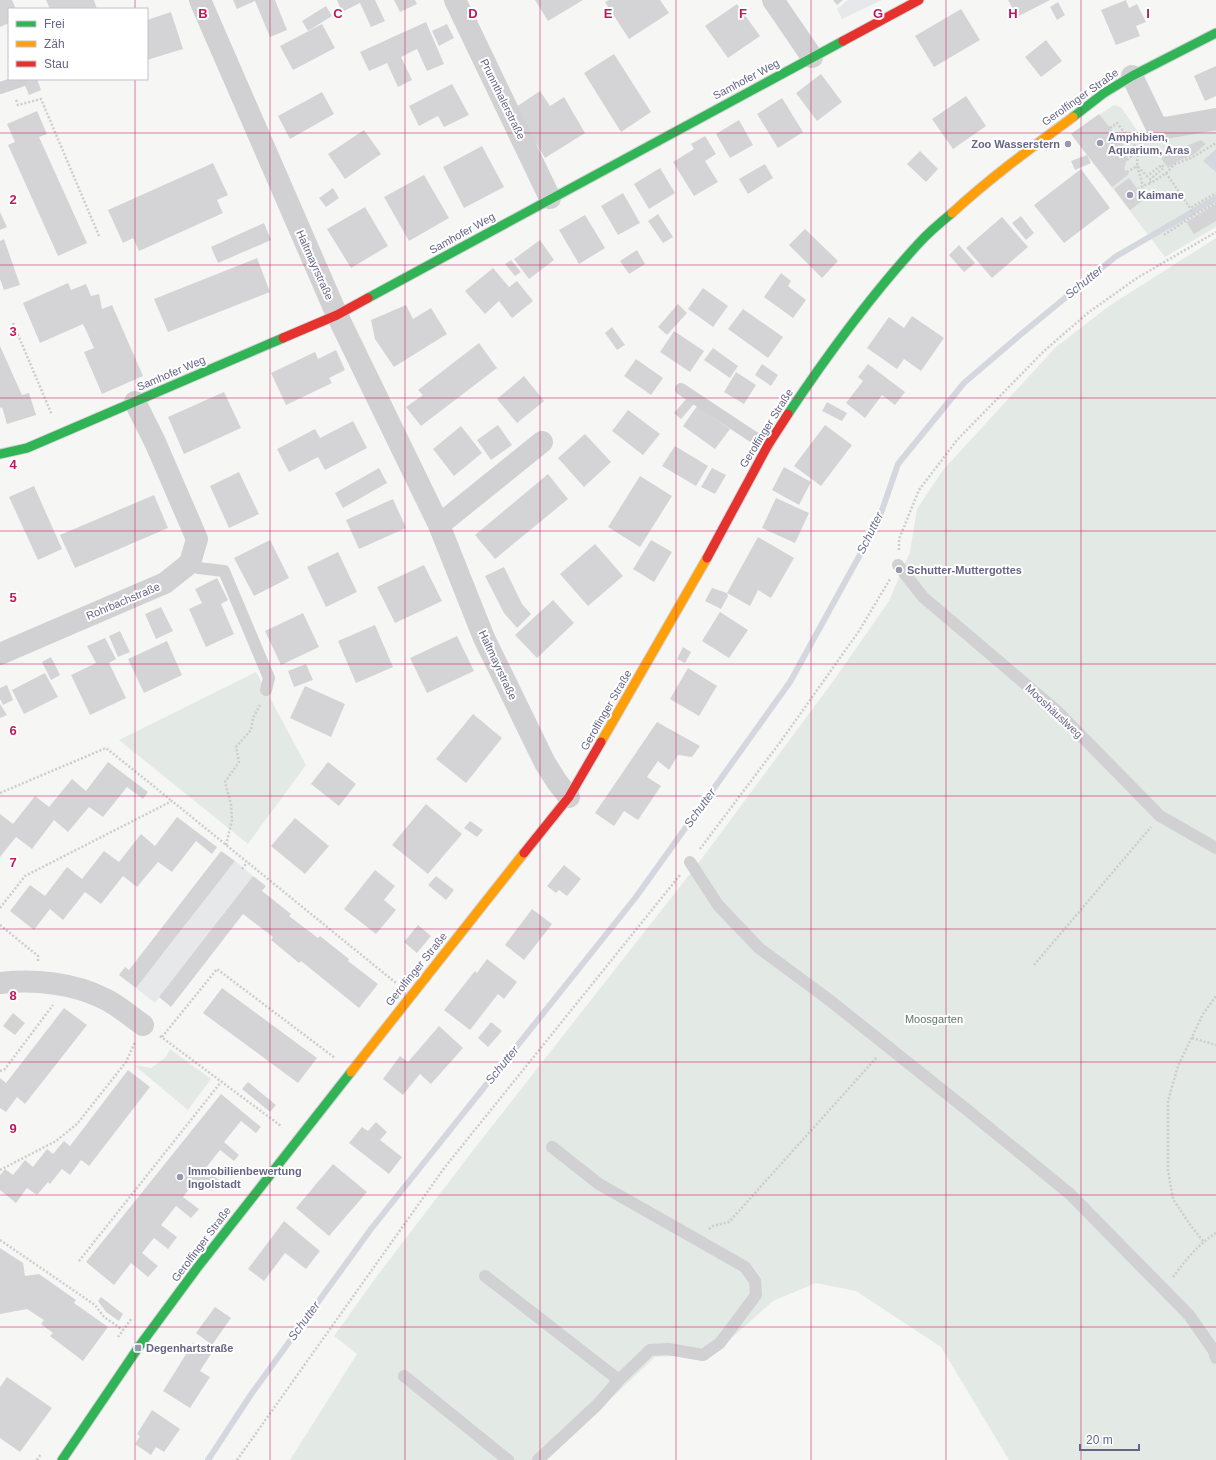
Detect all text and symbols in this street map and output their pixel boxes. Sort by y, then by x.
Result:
text: B [198,6,208,21]
text: C [333,6,343,21]
text: D [468,6,478,21]
text: E [604,6,613,21]
text: F [739,6,747,21]
text: G [873,6,883,21]
text: H [1008,6,1018,21]
text: I [1146,6,1150,21]
legend [8,8,148,80]
text: Frei [44,17,65,31]
text: Zäh [44,37,65,51]
text: Stau [44,57,69,71]
street label: Prunnthalerstraße [478,57,528,141]
street label: Samhofer Weg [711,57,781,101]
street label: Gerolfinger Straße [1039,66,1121,128]
place label: Amphibien, Aquarium, Aras [1108,131,1190,156]
place label: Zoo Wasserstern [971,138,1060,150]
marker: Amphibien, Aquarium, Aras [1095,138,1105,148]
marker: Zoo Wasserstern [1063,139,1073,149]
place label: Kaimane [1138,189,1184,201]
marker: Kaimane [1125,190,1135,200]
text: 2 [9,192,17,207]
street label: Samhofer Weg [427,210,497,256]
street label: Haltmayrstraße [294,228,336,302]
water label: Schutter [1062,262,1107,302]
text: 3 [9,324,17,339]
street label: Samhofer Weg [135,353,207,393]
street label: Gerolfinger Straße [737,386,795,470]
text: 4 [9,457,17,472]
water label: Schutter [854,509,887,556]
place label: Schutter-Muttergottes [907,564,1022,576]
marker: Schutter-Muttergottes [894,565,904,575]
street label: Rohrbachstraße [84,580,162,622]
text: 5 [9,590,17,605]
street label: Haltmayrstraße [477,628,519,702]
street label: Gerolfinger Straße [578,668,634,752]
street label: Mooshäuslweg [1023,682,1085,740]
text: 6 [9,723,17,738]
water label: Schutter [681,785,719,830]
text: 7 [9,855,17,870]
street label: Gerolfinger Straße [383,930,449,1008]
text: 8 [9,988,17,1003]
park label: Moosgarten [905,1013,963,1025]
water label: Schutter [482,1042,522,1087]
text: 9 [9,1121,17,1136]
place label: Immobilienbewertung Ingolstadt [188,1165,302,1190]
marker: Immobilienbewertung Ingolstadt [175,1172,185,1182]
street label: Gerolfinger Straße [169,1204,233,1284]
water label: Schutter [285,1298,323,1343]
place label: Degenhartstraße [146,1342,233,1354]
marker: Degenhartstraße [133,1343,143,1353]
scale bar [1080,1426,1139,1452]
text: 20 m [1086,1433,1113,1447]

